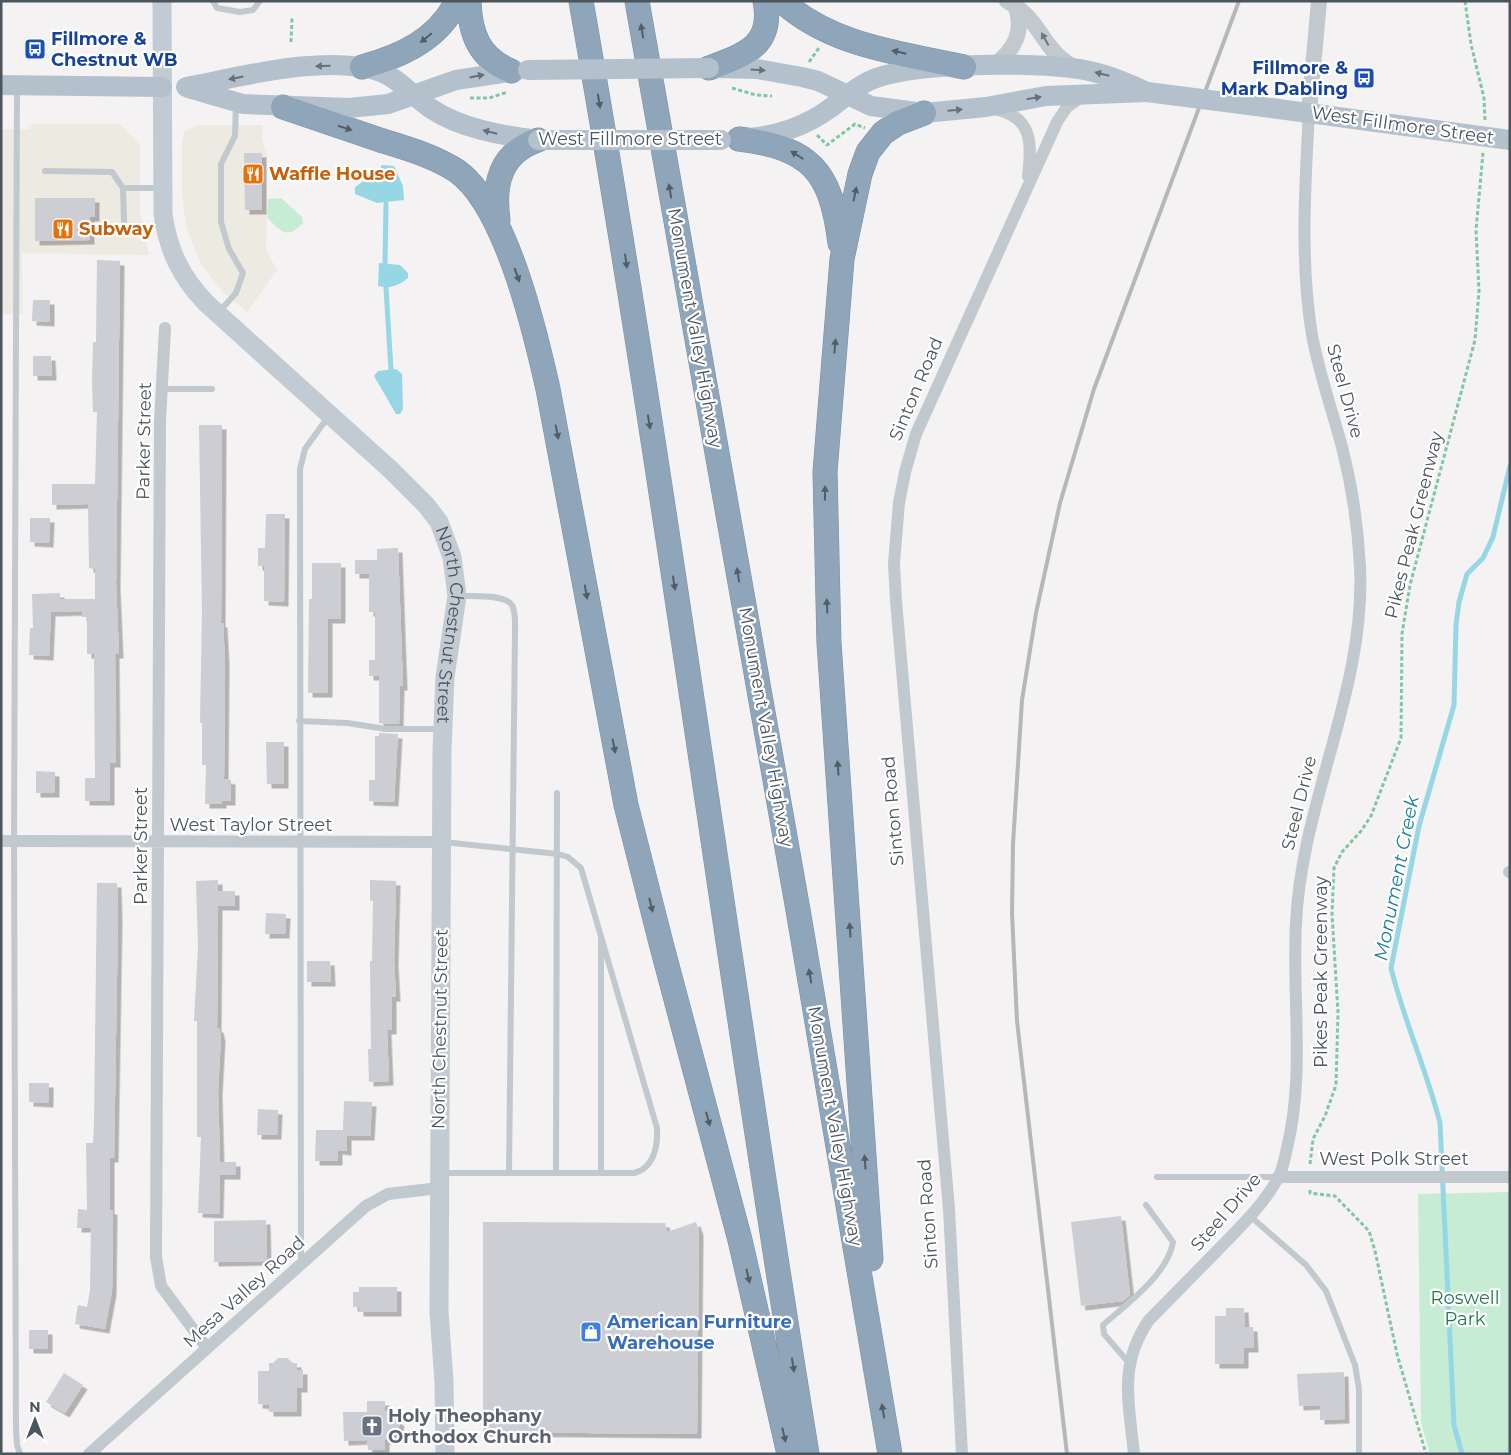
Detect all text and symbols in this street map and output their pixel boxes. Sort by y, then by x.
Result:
one-way arrow [638,23,646,39]
place label: Fillmore & Chestnut WB [51,28,178,71]
one-way arrow [1041,32,1049,47]
one-way arrow [420,33,433,44]
bus stop icon: Fillmore & Chestnut WB [23,37,47,61]
one-way arrow [891,48,906,56]
place label: Fillmore & Mark Dabling [1221,57,1348,100]
one-way arrow [315,63,331,71]
one-way arrow [750,66,766,74]
bus stop icon: Fillmore & Mark Dabling [1352,66,1376,90]
one-way arrow [1094,70,1109,78]
one-way arrow [469,72,484,80]
one-way arrow [228,74,244,82]
one-way arrow [595,93,603,109]
one-way arrow [1026,94,1042,102]
street label: West Fillmore Street [1310,101,1496,149]
one-way arrow [947,106,963,114]
one-way arrow [338,125,353,132]
one-way arrow [482,128,497,136]
street label: West Fillmore Street [538,128,722,150]
one-way arrow [791,150,804,159]
restaurant icon: Waffle House [241,162,265,186]
place label: Waffle House [269,163,395,185]
one-way arrow [666,183,674,199]
one-way arrow [851,187,859,202]
street label: Monument Valley Highway [663,206,727,450]
restaurant icon: Subway [51,217,75,241]
place label: Subway [79,218,153,240]
one-way arrow [622,254,630,270]
one-way arrow [513,268,521,282]
street label: Sinton Road [884,334,948,444]
one-way arrow [831,338,839,354]
street label: Steel Drive [1322,342,1368,441]
street label: Parker Street [132,382,156,500]
one-way arrow [646,414,654,430]
one-way arrow [553,425,561,440]
street label: Pikes Peak Greenway [1380,429,1448,621]
one-way arrow [821,485,829,501]
street label: North Chestnut Street [430,523,468,724]
one-way arrow [734,567,742,583]
one-way arrow [670,575,678,591]
one-way arrow [582,585,590,600]
one-way arrow [823,598,831,614]
street label: Monument Valley Highway [734,605,798,849]
one-way arrow [610,739,618,754]
street label: Steel Drive [1277,753,1321,852]
street label: Sinton Road [877,755,909,867]
one-way arrow [834,760,842,776]
street label: Parker Street [130,787,152,905]
water label: Monument Creek [1369,793,1424,963]
street label: West Taylor Street [169,814,333,836]
street label: Pikes Peak Greenway [1310,876,1332,1068]
one-way arrow [647,897,655,912]
one-way arrow [845,922,853,938]
street label: North Chestnut Street [427,929,453,1129]
one-way arrow [805,968,813,984]
street label: Monument Valley Highway [803,1004,867,1248]
one-way arrow [704,1111,712,1126]
street label: West Polk Street [1319,1148,1469,1170]
one-way arrow [861,1154,869,1170]
street label: Sinton Road [913,1158,943,1270]
street label: Steel Drive [1186,1168,1266,1256]
street label: Mesa Valley Road [179,1232,309,1352]
one-way arrow [744,1269,752,1284]
park label: Roswell Park [1430,1287,1500,1330]
place label: American Furniture Warehouse [606,1311,792,1354]
shop icon: American Furniture Warehouse [579,1320,603,1344]
one-way arrow [789,1357,797,1373]
north arrow [10,1395,60,1445]
text: N [29,1398,41,1416]
one-way arrow [879,1403,887,1419]
place label: Holy Theophany Orthodox Church [388,1405,552,1448]
church icon: Holy Theophany Orthodox Church [360,1414,384,1438]
one-way arrow [780,1427,788,1442]

